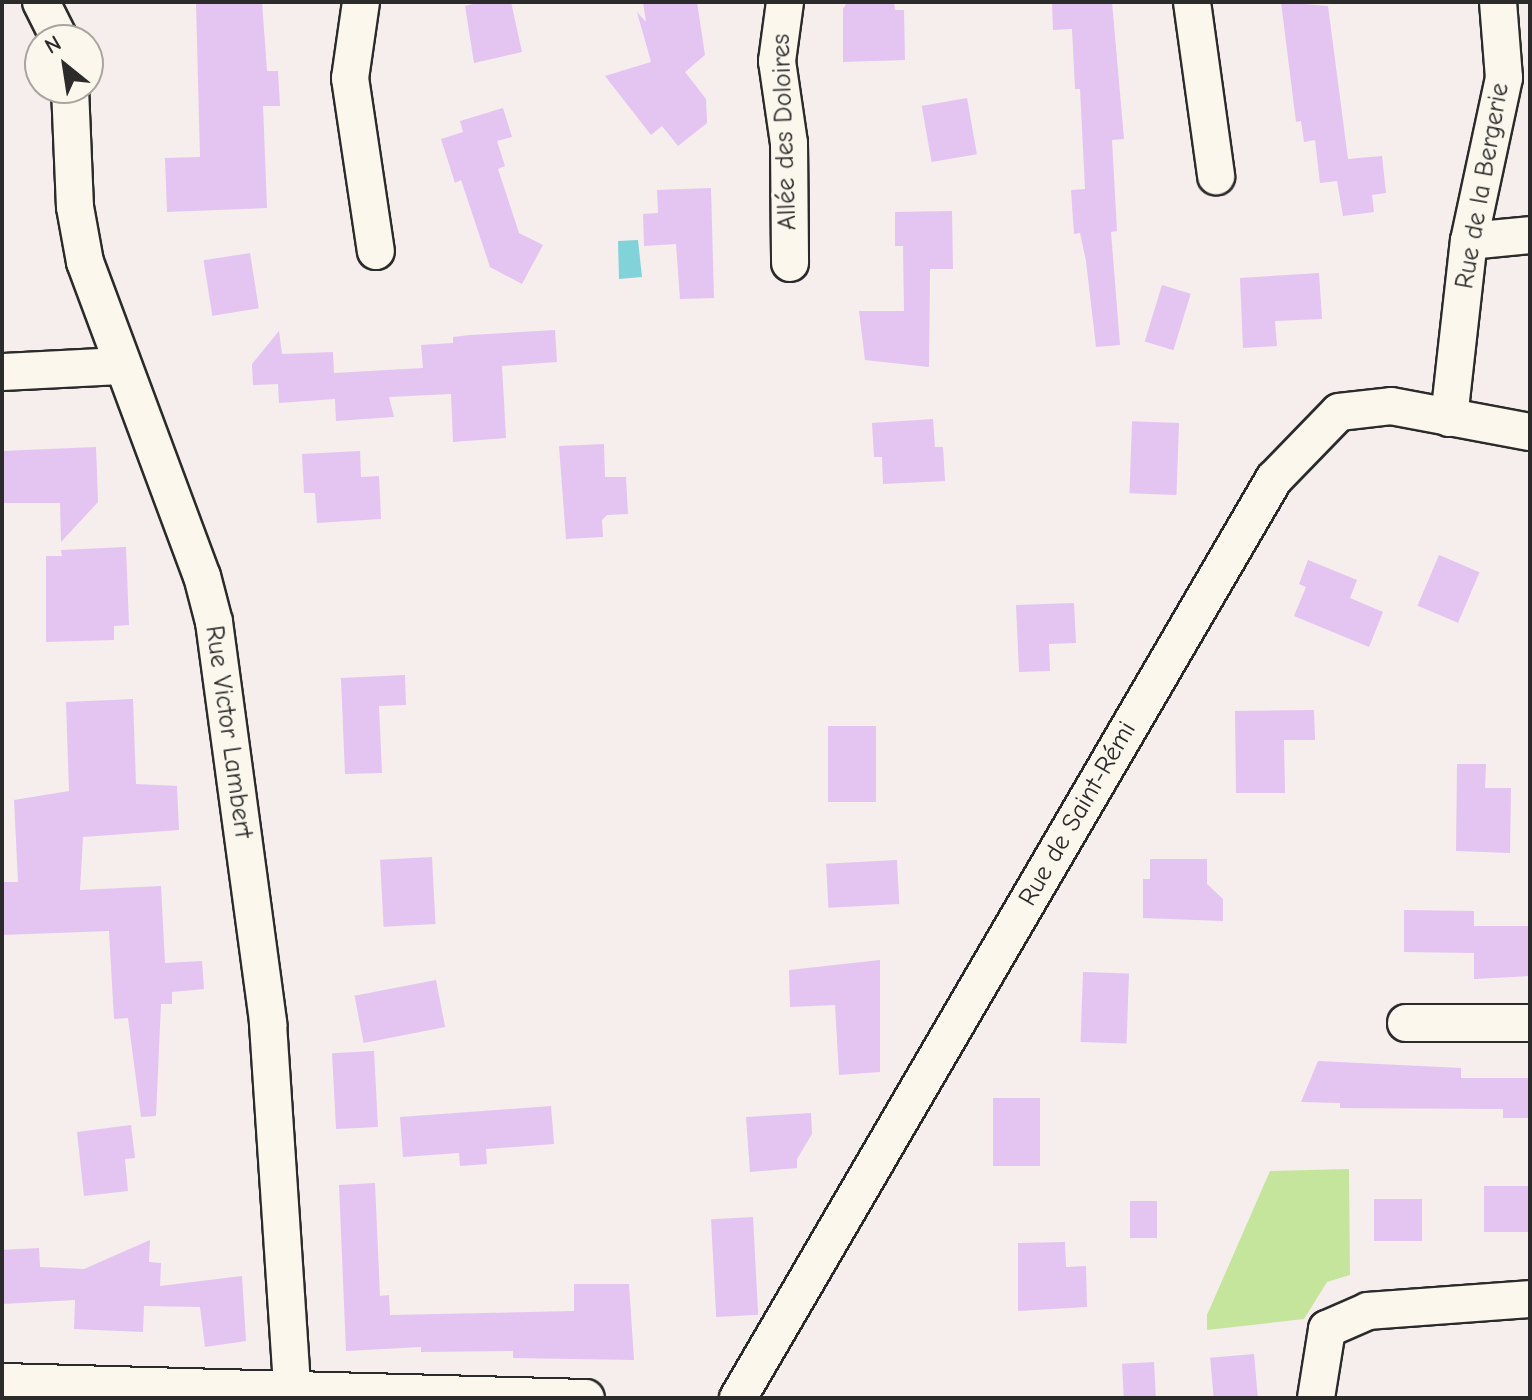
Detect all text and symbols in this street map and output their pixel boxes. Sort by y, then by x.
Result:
north arrow [24,24,104,104]
text: N [40,30,66,60]
street label: Allée des Doloires [766,33,804,231]
street label: Rue de la Bergerie [1450,81,1516,291]
street label: Rue Victor Lambert [198,624,258,840]
street label: Rue de Saint-Rémi [1013,716,1143,912]

